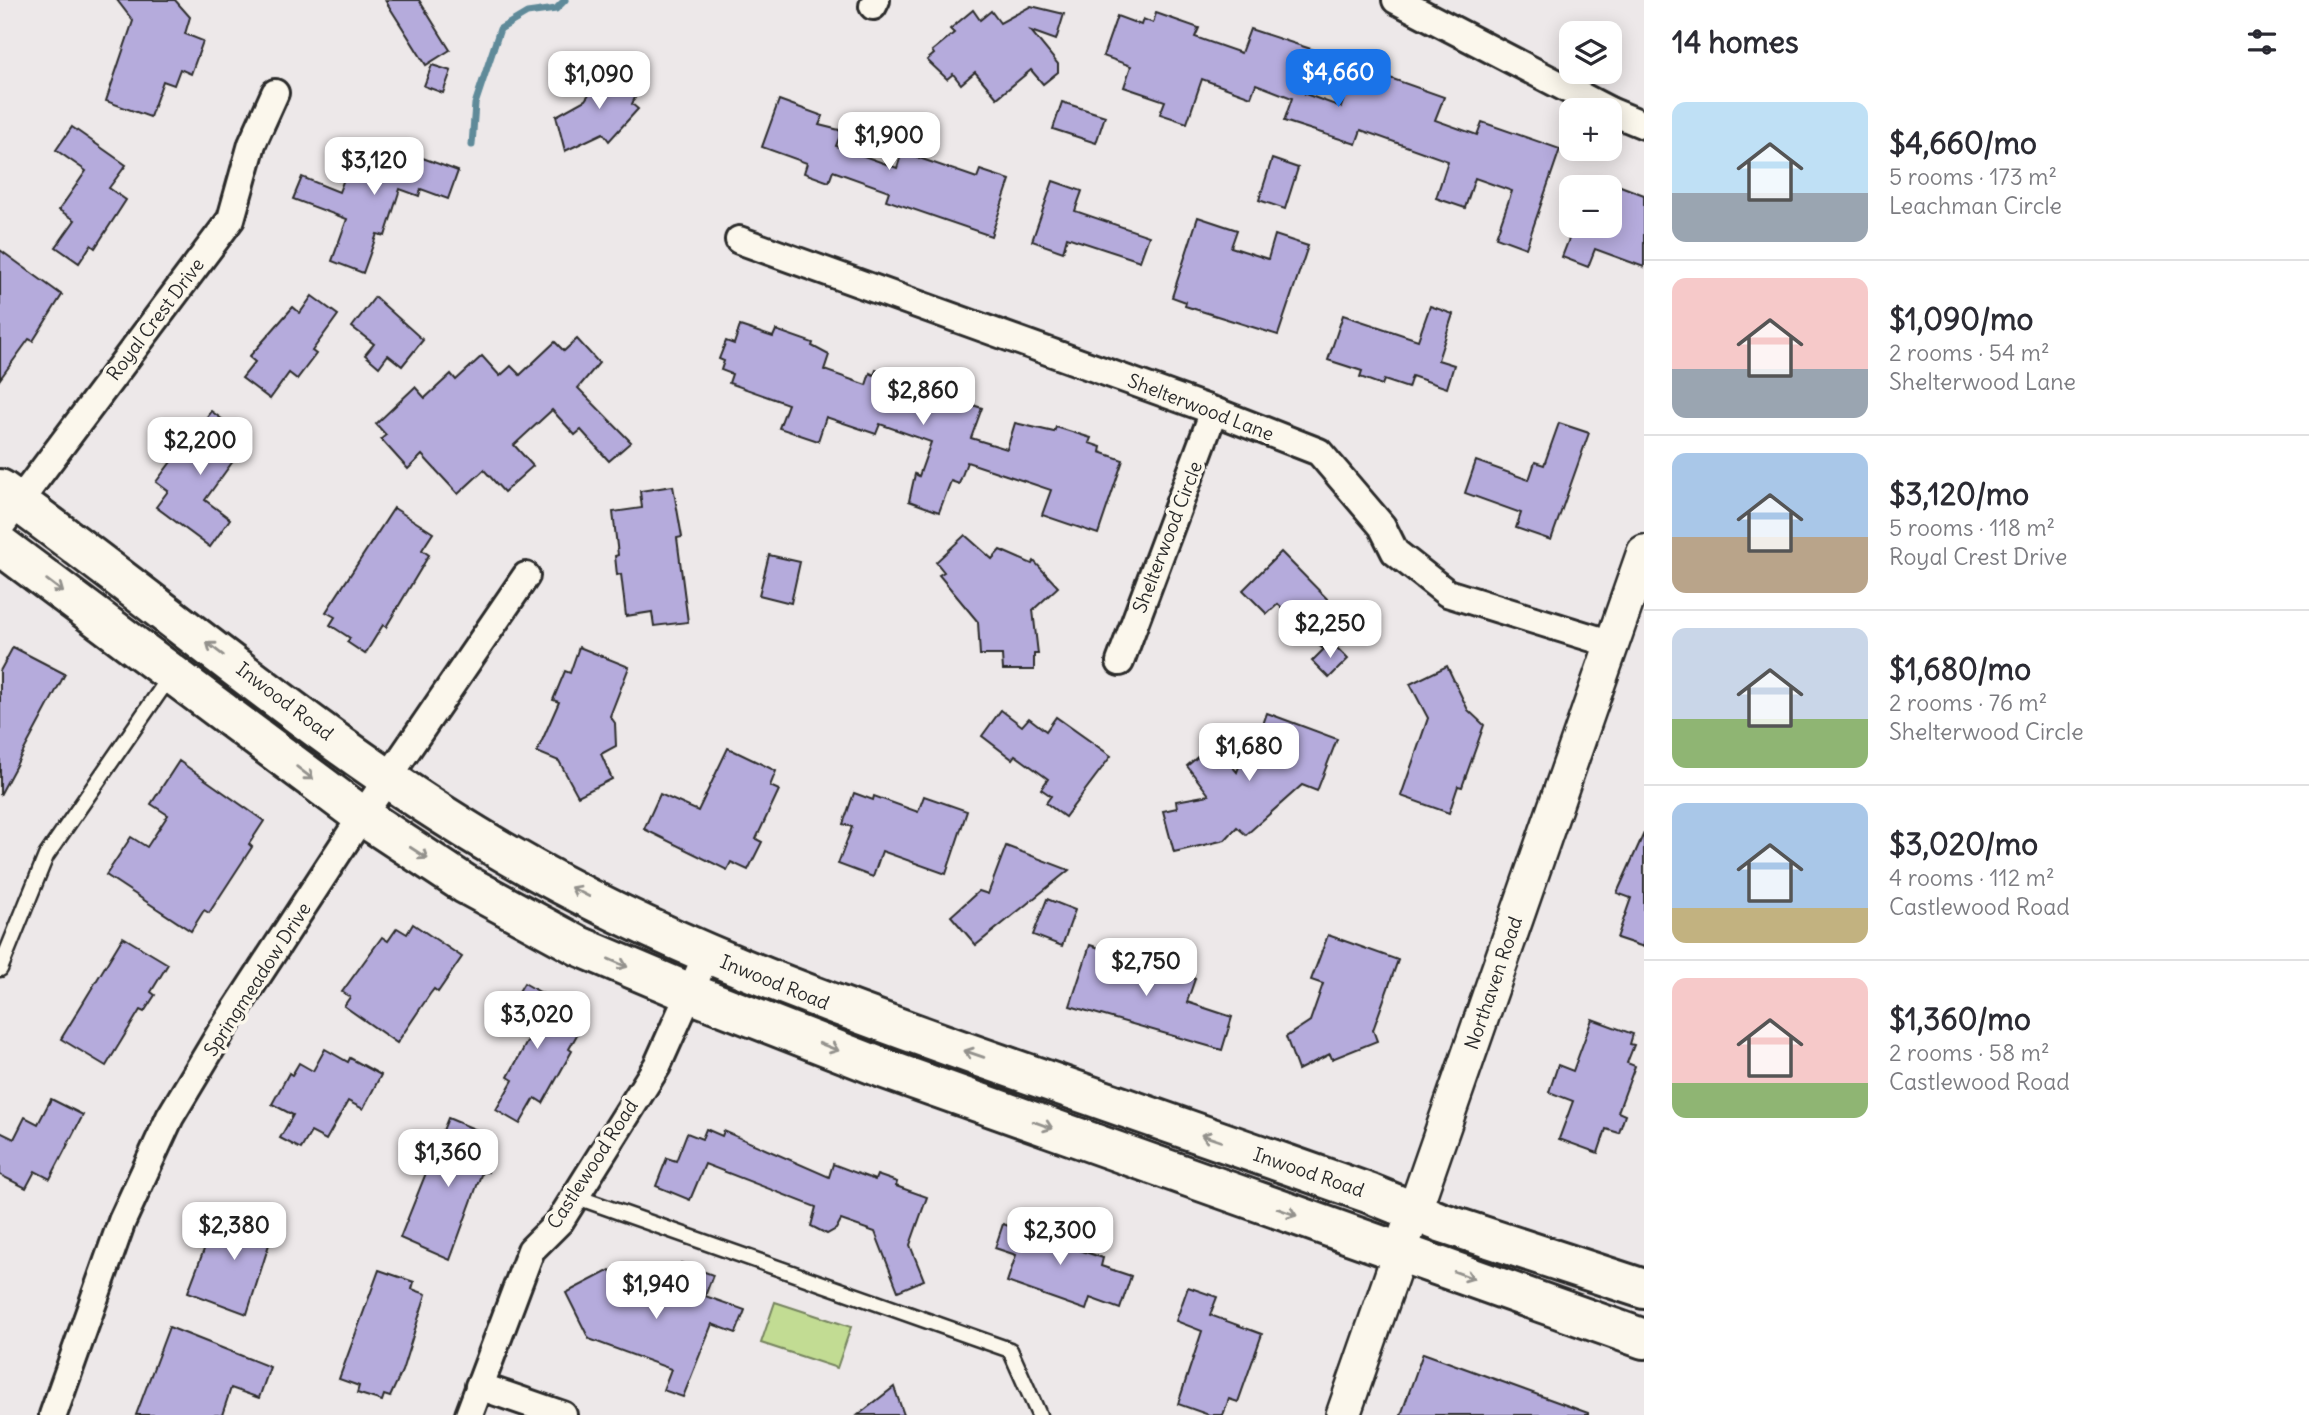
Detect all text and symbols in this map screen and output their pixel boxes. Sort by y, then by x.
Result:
map controls [1559,21,1622,238]
button: layers [1559,21,1622,84]
text: 14 homes [1672,23,1799,61]
icon: filters [2243,23,2281,61]
pin: $4,660 [1281,50,1395,109]
pin: $1,090 [542,52,656,111]
text: $4,660 [1302,57,1374,86]
text: $1,090 [564,59,634,88]
button: + [1559,98,1622,161]
pin: $1,900 [832,113,946,172]
text: $1,900 [854,120,924,149]
text: $4,660/mo [1889,124,2037,162]
icon: home [1728,130,1812,214]
pin: $3,120 [317,138,431,197]
text: $3,120 [341,145,407,174]
text: 5 rooms · 173 m² [1889,162,2057,191]
button: − [1559,175,1622,238]
text: Leachman Circle [1889,191,2062,220]
street label: Royal Crest Drive [101,253,209,385]
text: $1,090/mo [1889,300,2033,338]
icon: home [1728,306,1812,390]
text: 2 rooms · 54 m² [1889,338,2050,367]
text: Shelterwood Lane [1889,367,2076,396]
pin: $2,860 [866,368,980,427]
street label: Shelterwood Lane [1125,368,1277,446]
text: $2,860 [887,375,959,404]
pin: $2,200 [143,418,257,477]
text: $2,200 [163,425,237,454]
street label: Shelterwood Circle [1127,458,1207,616]
text: $3,120/mo [1889,475,2029,513]
icon: home [1728,481,1812,565]
text: 5 rooms · 118 m² [1889,513,2055,542]
text: Royal Crest Drive [1889,542,2067,571]
one-way arrow [45,578,64,593]
pin: $2,250 [1273,600,1387,660]
text: $2,250 [1294,608,1366,637]
one-way arrow [205,642,224,657]
text: $1,680/mo [1889,650,2031,688]
icon: home [1728,656,1812,740]
street label: Inwood Road [232,657,338,745]
text: 2 rooms · 76 m² [1889,688,2047,717]
text: Shelterwood Circle [1889,717,2084,746]
pin: $1,680 [1192,724,1306,783]
text: $1,680 [1215,731,1283,760]
one-way arrow [296,766,314,781]
text: $3,020/mo [1889,825,2038,863]
icon: home [1728,831,1812,915]
one-way arrow [409,846,428,861]
text: 4 rooms · 112 m² [1889,863,2055,892]
one-way arrow [570,885,591,898]
text: Castlewood Road [1889,892,2070,921]
street label: Springmeadow Drive [198,897,316,1061]
street label: Northaven Road [1459,913,1527,1053]
pin: $2,750 [1089,939,1203,998]
text: $2,750 [1111,946,1181,975]
street label: Inwood Road [717,949,833,1015]
one-way arrow [607,957,628,970]
pin: $3,020 [480,992,594,1051]
text: $3,020 [500,999,574,1028]
text: $1,360/mo [1889,1000,2031,1038]
icon: home [1728,1006,1812,1090]
text: 2 rooms · 58 m² [1889,1038,2050,1067]
one-way arrow [818,1042,840,1055]
one-way arrow [963,1047,985,1060]
text: Castlewood Road [1889,1067,2070,1096]
street label: Castlewood Road [541,1095,643,1233]
one-way arrow [1031,1120,1053,1132]
pin: $1,360 [391,1130,505,1189]
one-way arrow [1201,1131,1223,1143]
text: $1,360 [414,1137,482,1166]
street label: Inwood Road [1250,1142,1368,1202]
pin: $2,380 [177,1202,291,1262]
one-way arrow [1275,1207,1297,1219]
pin: $2,300 [1003,1208,1117,1267]
text: $2,380 [198,1210,270,1239]
text: $2,300 [1023,1215,1097,1244]
pin: $1,940 [599,1262,713,1321]
text: $1,940 [622,1269,690,1298]
one-way arrow [1452,1269,1474,1282]

